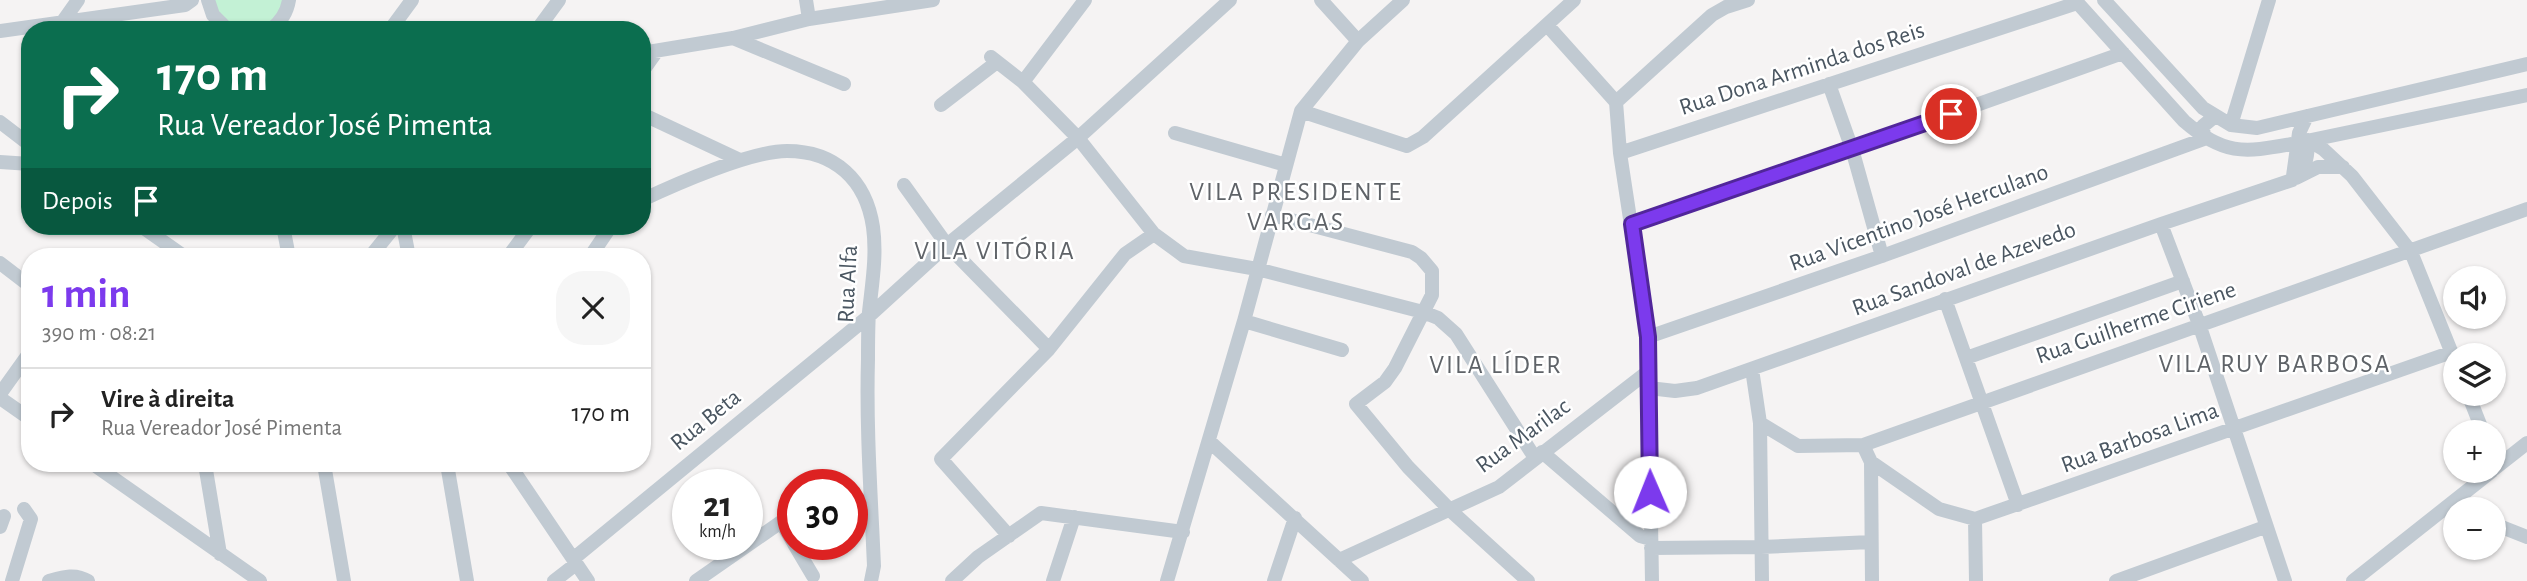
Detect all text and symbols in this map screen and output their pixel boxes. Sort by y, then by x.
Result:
street label: Rua Dona Arminda dos Reis [1676,18,1928,120]
icon: right [42,49,133,140]
text: 170 m [157,51,268,100]
pin [1921,84,1981,144]
icon: arrive [1932,95,1970,133]
text: Rua Vereador José Pimenta [157,109,492,141]
street label: Rua Vicentino José Herculano [1786,160,2052,276]
district label: VILA PRESIDENTE VARGAS [1189,179,1403,235]
icon: arrive [127,182,165,220]
text: Depois [42,188,113,214]
street label: Rua Sandoval de Azevedo [1849,217,2079,321]
district label: VILA VITÓRIA [914,236,1076,264]
street label: Rua Alfa [834,244,862,324]
map controls [2443,266,2506,560]
button: sound [2443,266,2506,329]
button: close [556,271,630,345]
text: 1 min [42,273,131,315]
street label: Rua Guilherme Ciriene [2033,277,2239,369]
text: 390 m · 08:21 [42,322,156,345]
button: layers [2443,343,2506,406]
district label: VILA LÍDER [1429,350,1563,378]
district label: VILA RUY BARBOSA [2158,351,2392,377]
street label: Rua Beta [666,385,746,455]
text: Vire à direita [101,386,235,412]
street label: Rua Marilac [1472,394,1574,478]
icon: right [42,395,80,433]
street label: Rua Barbosa Lima [2058,398,2222,478]
text: 170 m [571,400,630,426]
text: Rua Vereador José Pimenta [101,417,342,440]
button: + [2443,420,2506,483]
position arrow [1613,455,1687,529]
speed limit sign: 30 [777,469,868,560]
text: 21 [703,488,732,523]
button: − [2443,497,2506,560]
text: km/h [699,523,736,541]

